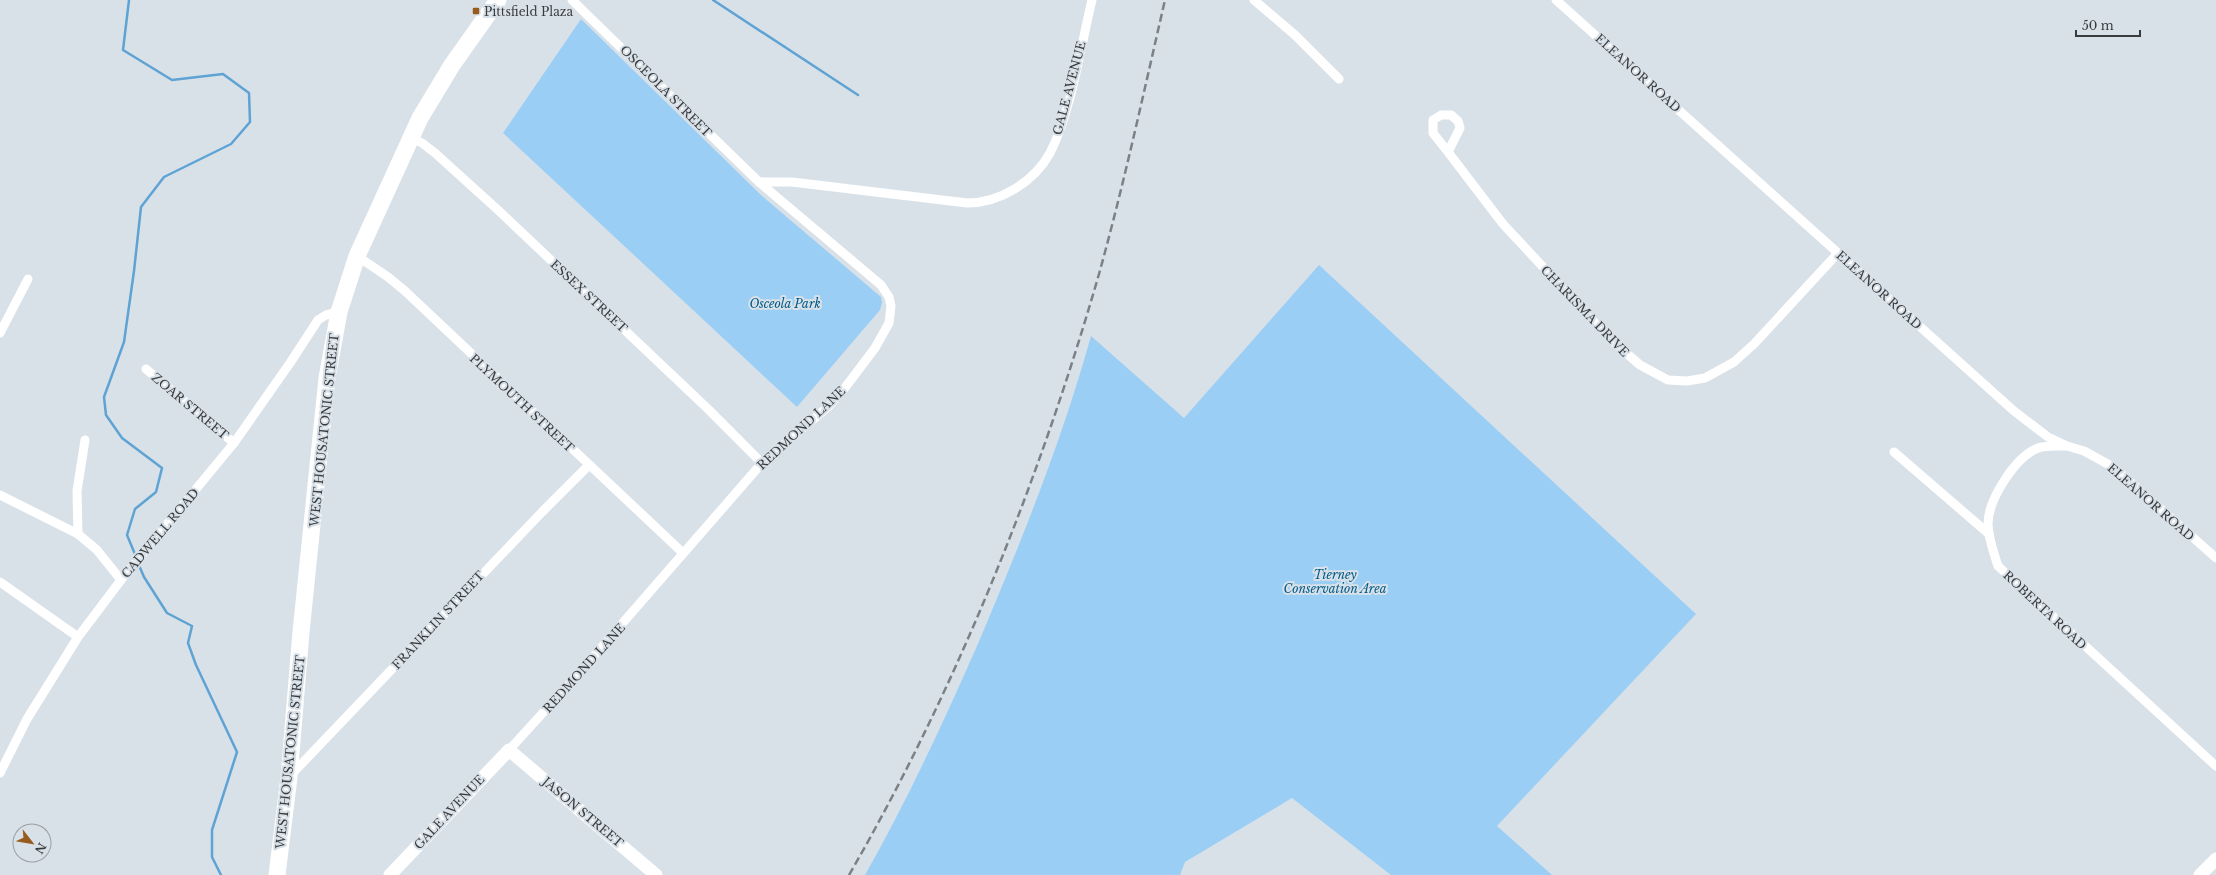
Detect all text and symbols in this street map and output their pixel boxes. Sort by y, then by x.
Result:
place label: Pittsfield Plaza [484,4,573,19]
marker: Pittsfield Plaza [471,6,481,16]
scale bar [2076,12,2140,38]
text: 50 m [2082,18,2114,33]
street label: ELEANOR ROAD [1592,31,1684,115]
street label: GALE AVENUE [1049,39,1089,136]
street label: OSCEOLA STREET [617,42,715,140]
street label: ELEANOR ROAD [1833,248,1925,332]
street label: ESSEX STREET [547,257,631,336]
street label: CHARISMA DRIVE [1538,262,1632,360]
park label: Osceola Park [749,296,821,311]
street label: WEST HOUSATONIC STREET [306,332,342,529]
street label: PLYMOUTH STREET [467,351,578,456]
street label: ZOAR STREET [148,369,232,443]
street label: REDMOND LANE [754,383,848,473]
street label: ELEANOR ROAD [2105,460,2197,544]
street label: CADWELL ROAD [118,485,202,581]
park label: Tierney Conservation Area [1284,567,1387,596]
street label: FRANKLIN STREET [389,568,488,672]
street label: ROBERTA ROAD [2000,568,2090,652]
street label: REDMOND LANE [540,620,628,716]
street label: WEST HOUSATONIC STREET [272,654,308,851]
street label: GALE AVENUE [411,771,488,852]
street label: JASON STREET [538,773,627,850]
north arrow [12,823,52,863]
text: N [32,840,49,857]

